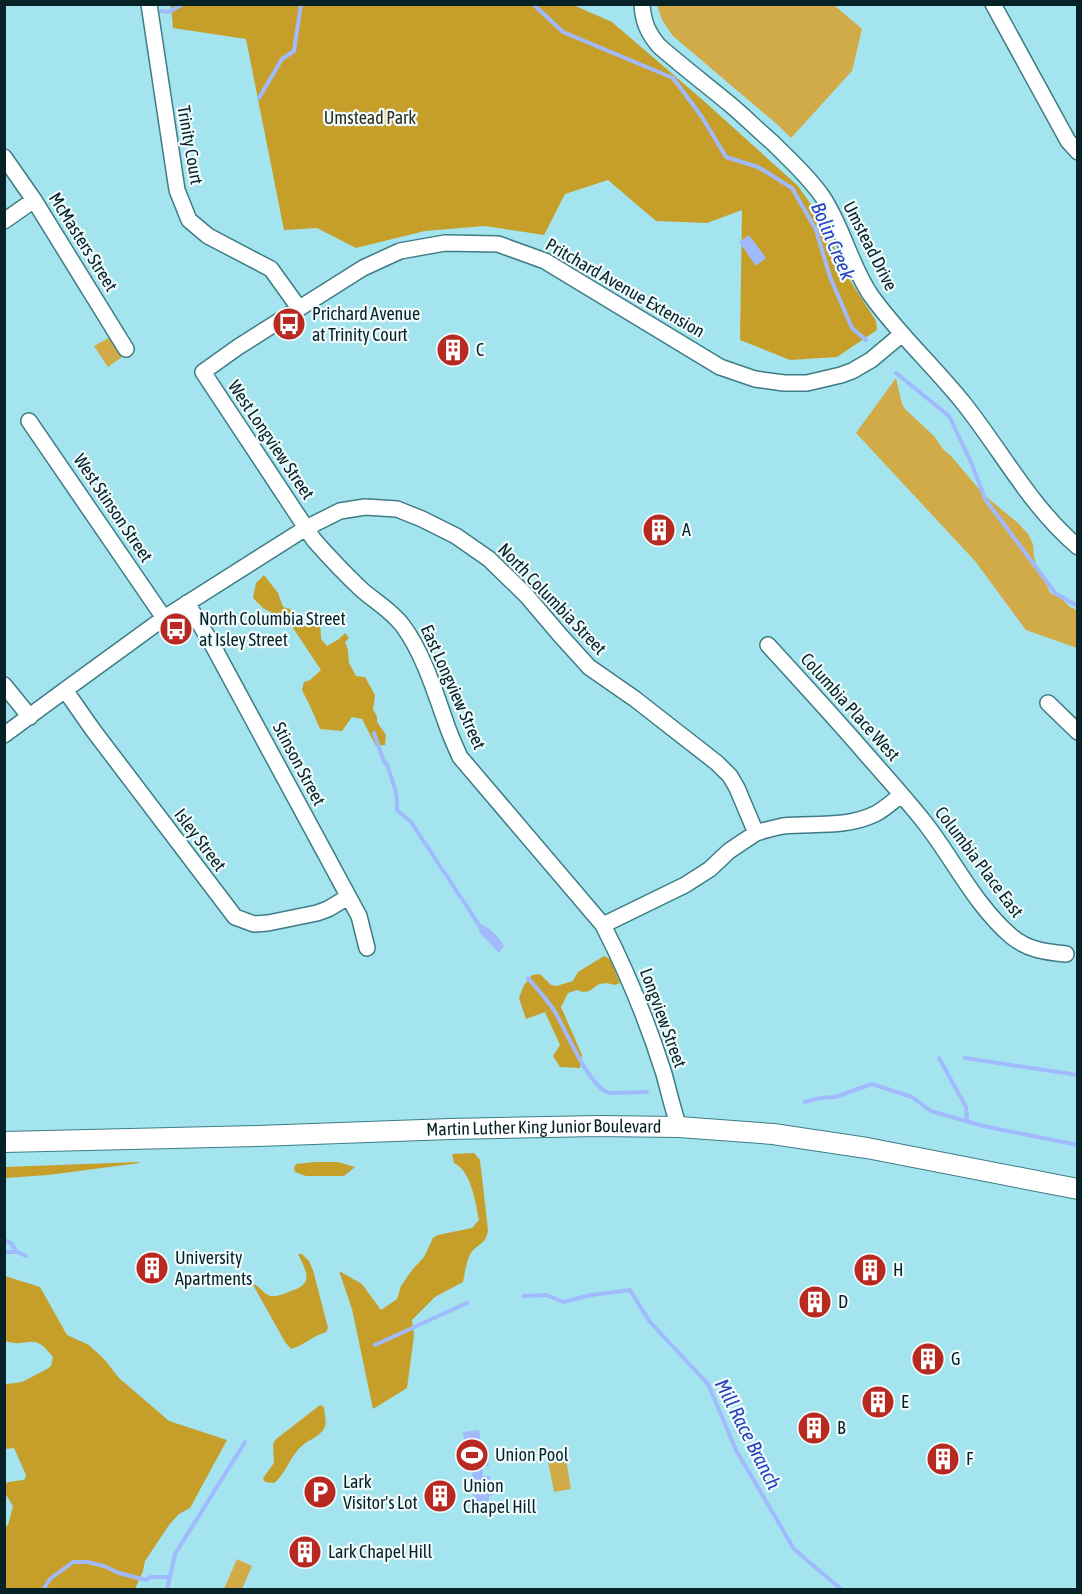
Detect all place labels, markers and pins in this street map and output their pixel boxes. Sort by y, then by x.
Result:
place label: Prichard Avenue at Trinity Court [312,303,420,345]
bus stop icon: Prichard Avenue at Trinity Court [271,306,307,342]
building icon: C [435,332,471,368]
place label: C [476,339,484,360]
building icon: A [641,512,677,548]
place label: A [682,519,691,540]
place label: North Columbia Street at Isley Street [199,608,346,650]
bus stop icon: North Columbia Street at Isley Street [158,611,194,647]
place label: University Apartments [175,1247,252,1289]
building icon: University Apartments [134,1250,170,1286]
building icon: H [852,1252,888,1288]
place label: H [893,1259,903,1280]
building icon: D [797,1284,833,1320]
place label: D [838,1291,848,1312]
building icon: G [910,1341,946,1377]
place label: G [951,1348,961,1369]
building icon: E [860,1384,896,1420]
place label: E [901,1391,909,1412]
building icon: B [796,1410,832,1446]
place label: B [837,1417,846,1438]
sports icon: Union Pool [454,1437,490,1473]
building icon: F [925,1441,961,1477]
place label: Union Pool [495,1444,569,1465]
place label: F [966,1448,974,1469]
place label: Lark Visitor's Lot [343,1471,418,1513]
parking icon: Lark Visitor's Lot [302,1474,338,1510]
place label: Union Chapel Hill [463,1475,537,1517]
building icon: Union Chapel Hill [422,1478,458,1514]
building icon: Lark Chapel Hill [287,1534,323,1570]
place label: Lark Chapel Hill [328,1541,433,1562]

